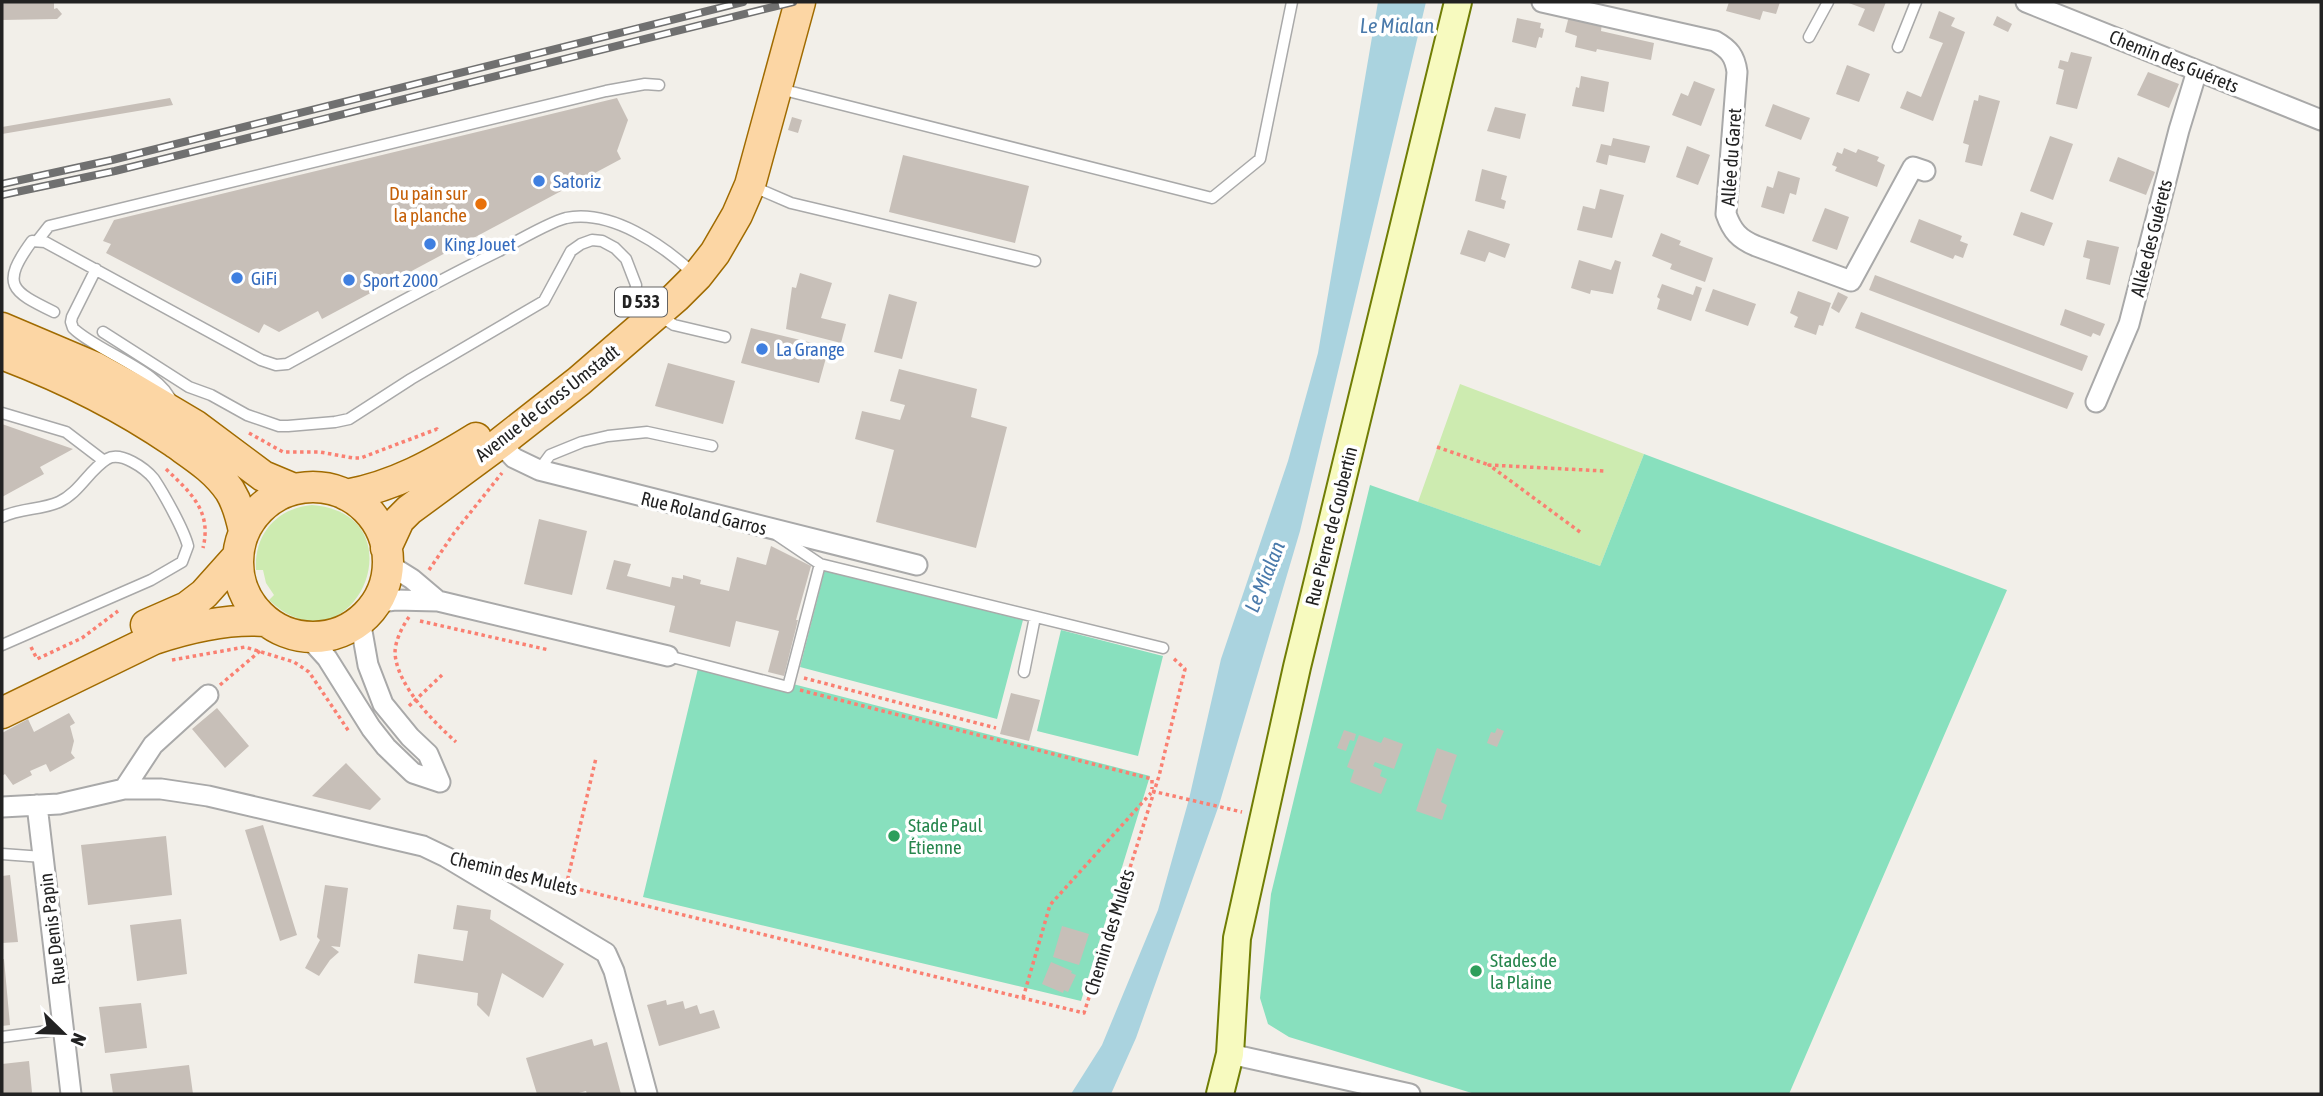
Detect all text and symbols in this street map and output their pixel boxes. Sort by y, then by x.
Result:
water label: Le Mialan [1360,13,1434,37]
street label: Chemin des Guérets [2106,25,2242,97]
street label: Allée du Garet [1717,107,1745,207]
place label: Satoriz [553,170,601,192]
marker: Satoriz [531,173,547,189]
street label: Allée des Guérets [2126,177,2176,299]
place label: Du pain sur la planche [389,182,467,226]
marker: Du pain sur la planche [473,196,489,212]
place label: King Jouet [444,233,516,255]
marker: King Jouet [422,236,438,252]
place label: GiFi [251,267,277,289]
place label: Sport 2000 [363,269,438,291]
marker: GiFi [229,270,245,286]
marker: Sport 2000 [341,272,357,288]
road number: D 533 [615,288,667,316]
place label: La Grange [776,338,845,360]
street label: Avenue de Gross Umstadt [471,340,623,466]
marker: La Grange [754,341,770,357]
street label: Rue Pierre de Coubertin [1301,444,1361,608]
street label: Rue Roland Garros [639,487,769,539]
water label: Le Mialan [1239,538,1289,616]
place label: Stade Paul Étienne [908,814,983,858]
marker: Stade Paul Étienne [886,828,902,844]
street label: Chemin des Mulets [448,847,580,900]
street label: Chemin des Mulets [1079,866,1139,998]
street label: Rue Denis Papin [34,872,70,986]
place label: Stades de la Plaine [1490,949,1557,993]
marker: Stades de la Plaine [1468,963,1484,979]
north arrow [28,998,98,1068]
text: N [66,1030,91,1049]

